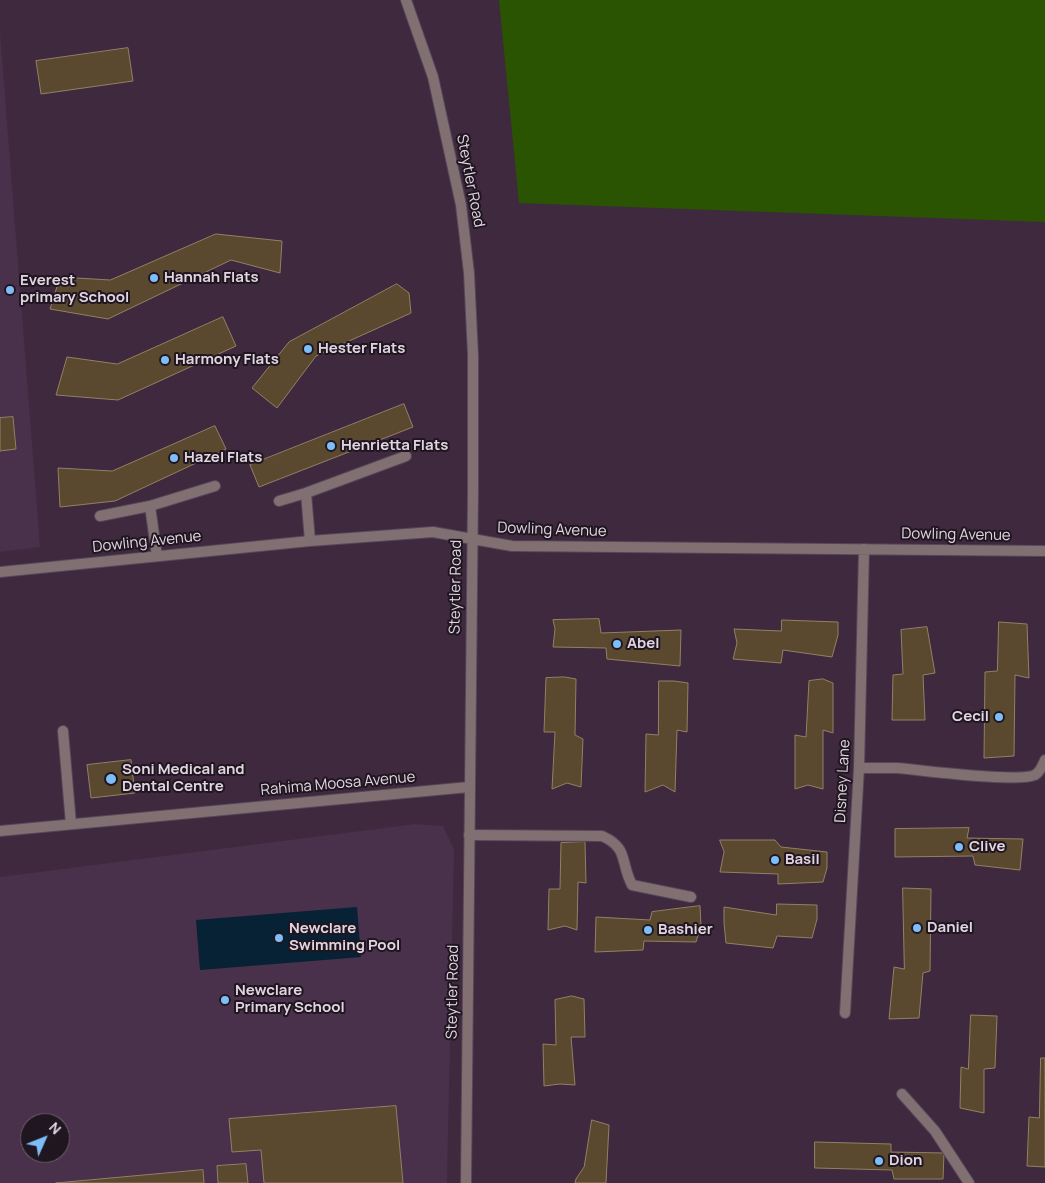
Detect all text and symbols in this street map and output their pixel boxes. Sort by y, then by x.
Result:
street label: Steytler Road [452,133,488,229]
place label: Hannah Flats [164,269,259,287]
place label: Everest primary School [20,272,129,307]
marker: Hannah Flats [148,272,160,284]
marker: Everest primary School [4,284,16,296]
place label: Hester Flats [318,340,405,358]
marker: Hester Flats [302,343,314,355]
place label: Harmony Flats [175,351,279,369]
marker: Harmony Flats [159,354,171,366]
place label: Henrietta Flats [341,437,448,455]
marker: Henrietta Flats [325,440,337,452]
place label: Hazel Flats [184,449,262,467]
marker: Hazel Flats [168,452,180,464]
street label: Dowling Avenue [497,519,607,541]
street label: Dowling Avenue [901,525,1011,545]
street label: Dowling Avenue [92,527,202,557]
street label: Steytler Road [446,540,466,634]
place label: Abel [627,635,660,653]
marker: Abel [611,638,623,650]
place label: Cecil [952,708,989,726]
marker: Cecil [993,711,1005,723]
street label: Disney Lane [832,739,854,823]
place label: Soni Medical and Dental Centre [122,761,245,796]
street label: Rahima Moosa Avenue [260,768,416,800]
marker: Soni Medical and Dental Centre [104,772,118,786]
place label: Clive [969,838,1006,856]
marker: Clive [953,841,965,853]
place label: Basil [785,851,820,869]
marker: Basil [769,854,781,866]
place label: Daniel [927,919,973,937]
place label: Newclare Swimming Pool [289,920,400,955]
place label: Bashier [658,921,713,939]
marker: Daniel [911,922,923,934]
marker: Bashier [642,924,654,936]
marker: Newclare Swimming Pool [273,932,285,944]
street label: Steytler Road [443,945,463,1039]
place label: Newclare Primary School [235,982,345,1017]
marker: Newclare Primary School [219,994,231,1006]
north arrow [20,1113,70,1163]
text: N [45,1118,66,1138]
place label: Dion [889,1152,922,1170]
marker: Dion [873,1155,885,1167]

